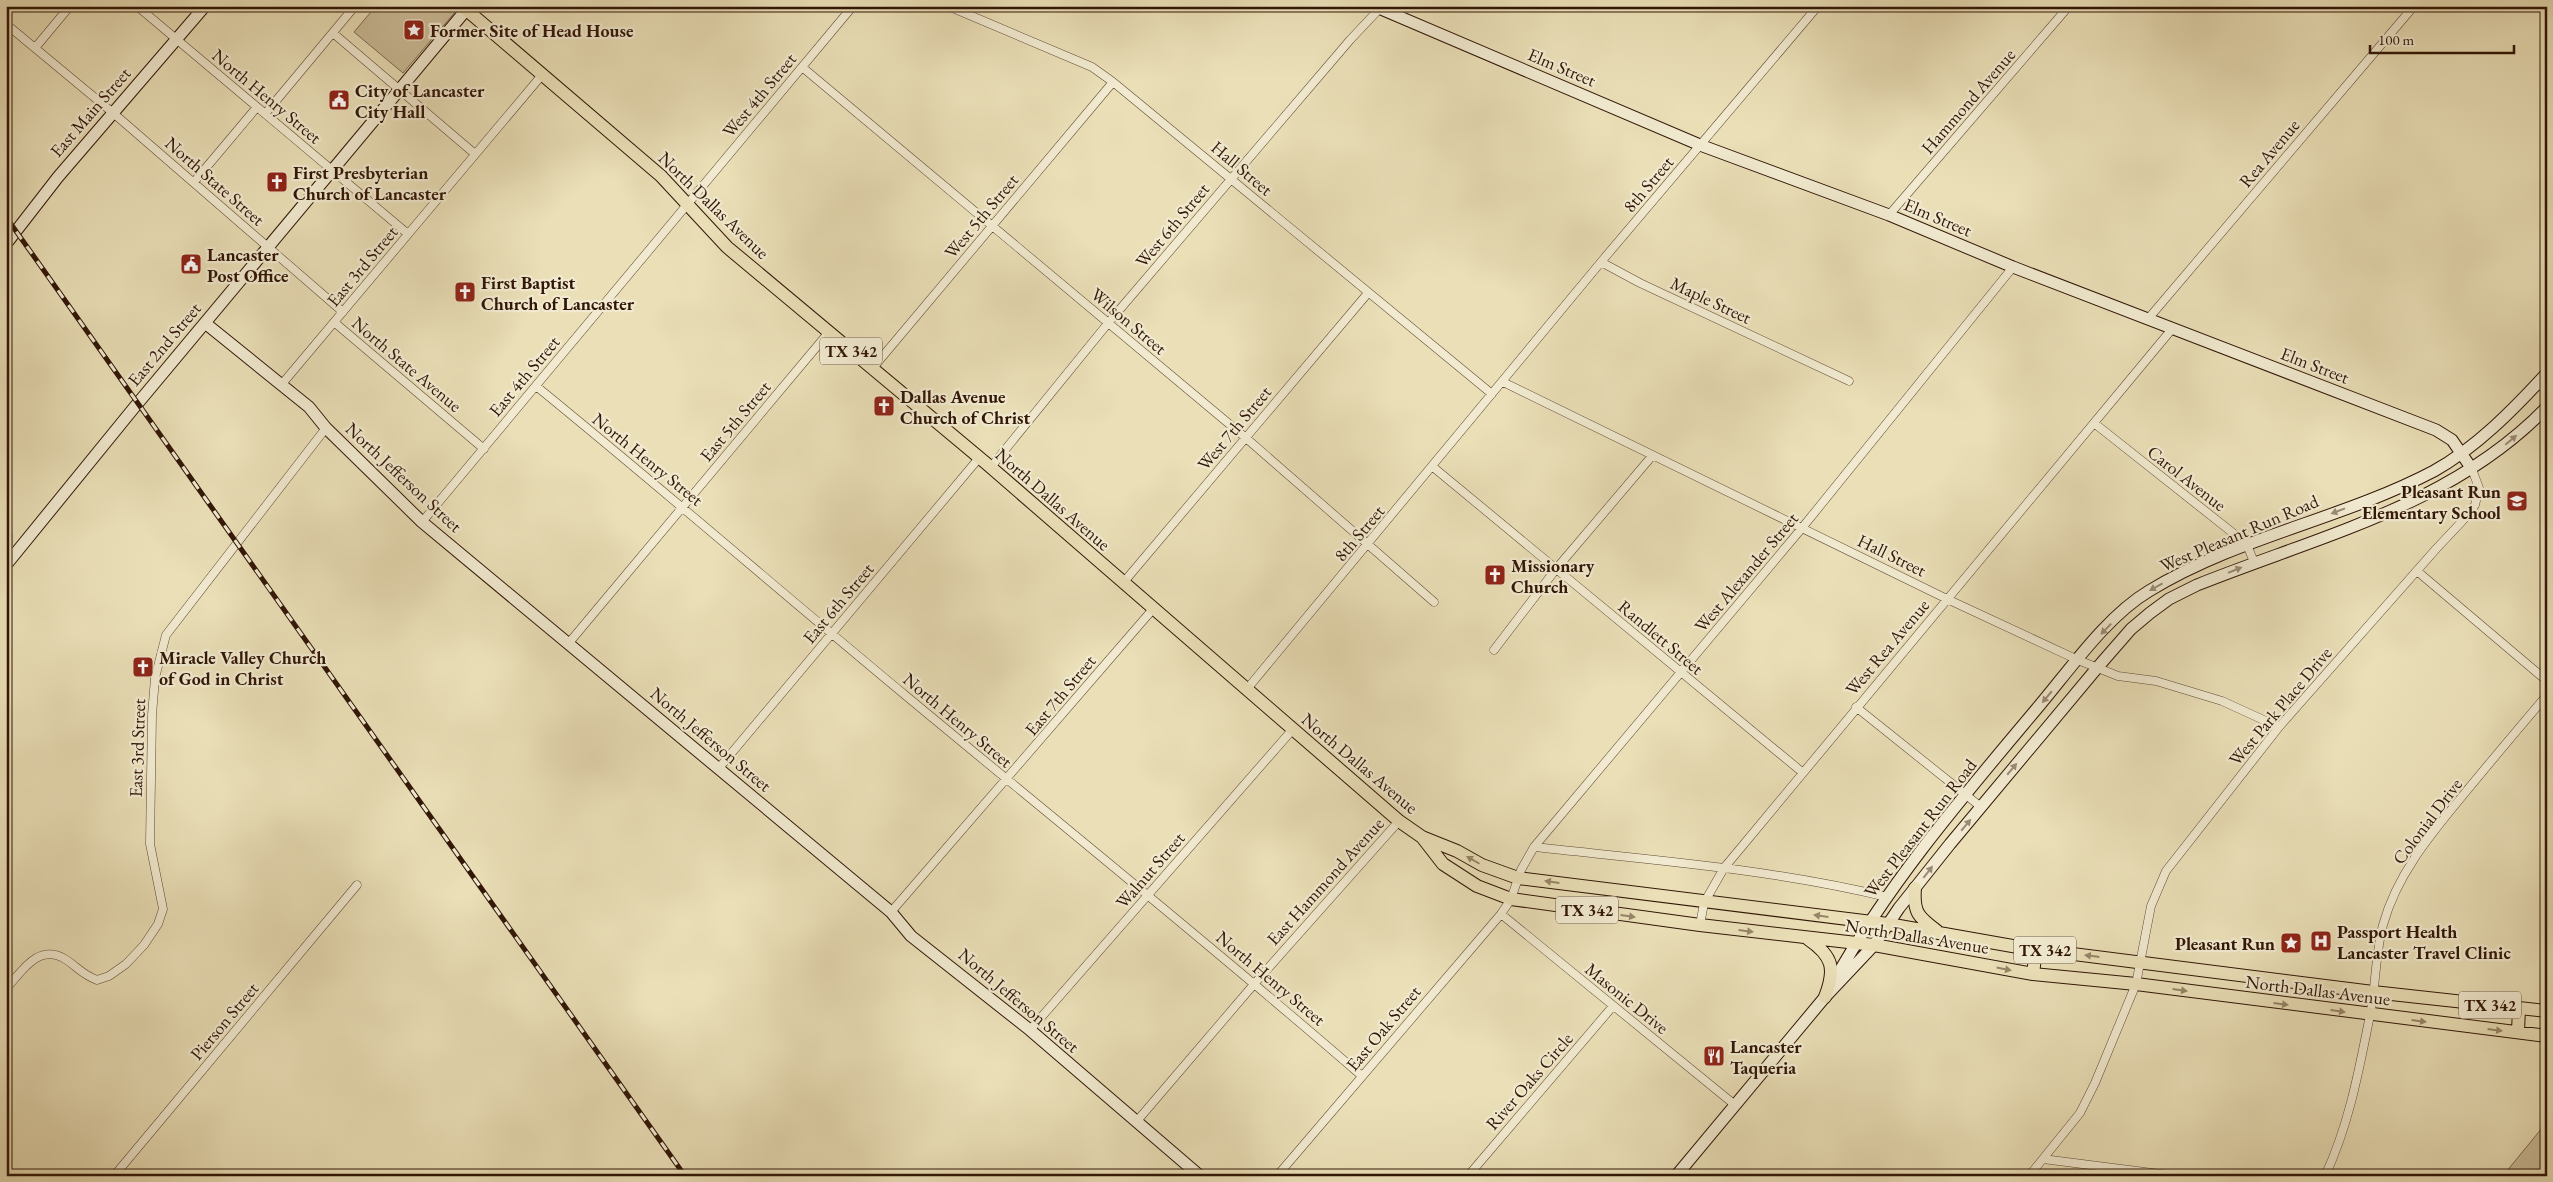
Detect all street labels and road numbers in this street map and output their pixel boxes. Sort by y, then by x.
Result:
street label: Elm Street [1525,42,1600,92]
street label: Hammond Avenue [1916,43,2020,159]
street label: North Henry Street [208,44,327,149]
street label: West 4th Street [717,48,801,142]
street label: East Main Street [45,62,136,162]
street label: Rea Avenue [2234,114,2304,192]
street label: North State Street [160,131,270,231]
street label: Hall Street [1206,136,1278,201]
street label: North Dallas Avenue [654,146,774,264]
street label: 8th Street [1618,151,1678,217]
street label: West 5th Street [939,169,1023,263]
street label: West 6th Street [1130,178,1214,272]
street label: Elm Street [1901,192,1976,242]
street label: East 3rd Street [321,220,403,311]
street label: Maple Street [1667,271,1755,329]
street label: Wilson Street [1086,283,1172,360]
street label: East 2nd Street [122,297,206,391]
street label: North State Avenue [347,311,467,417]
street label: East 4th Street [483,331,565,421]
road number: TX 342 [820,338,882,364]
street label: Elm Street [2277,341,2353,389]
street label: East 5th Street [694,376,776,466]
street label: West 7th Street [1192,381,1276,475]
street label: North Henry Street [588,407,708,511]
street label: North Jefferson Street [341,417,467,537]
street label: Carol Avenue [2143,440,2231,516]
street label: North Dallas Avenue [991,443,1115,555]
street label: West Pleasant Run Road [2156,489,2323,577]
street label: 8th Street [1329,500,1389,566]
street label: West Alexander Street [1689,507,1803,637]
street label: Hall Street [1854,529,1930,582]
street label: East 6th Street [797,558,879,648]
street label: West Rea Avenue [1840,594,1934,700]
street label: Randlett Street [1614,595,1709,680]
street label: West Park Place Drive [2223,642,2337,770]
street label: East 7th Street [1019,650,1101,740]
street label: North Henry Street [899,668,1018,773]
street label: North Jefferson Street [646,682,777,797]
street label: East 3rd Street [124,698,150,798]
street label: North Dallas Avenue [1297,707,1423,819]
street label: West Pleasant Run Road [1859,753,1982,902]
street label: Colonial Drive [2387,773,2467,869]
street label: East Hammond Avenue [1261,812,1389,950]
street label: Walnut Street [1110,827,1190,913]
road number: TX 342 [1556,896,1618,924]
street label: North Dallas Avenue [1843,913,1991,959]
street label: North Henry Street [1212,926,1331,1031]
road number: TX 342 [2014,936,2076,964]
street label: North Jefferson Street [954,943,1085,1058]
street label: Masonic Drive [1580,957,1674,1039]
street label: North Dallas Avenue [2244,970,2392,1010]
street label: Pierson Street [185,977,263,1065]
street label: East Oak Street [1341,980,1426,1075]
road number: TX 342 [2459,992,2521,1018]
street label: River Oaks Circle [1480,1027,1578,1135]

